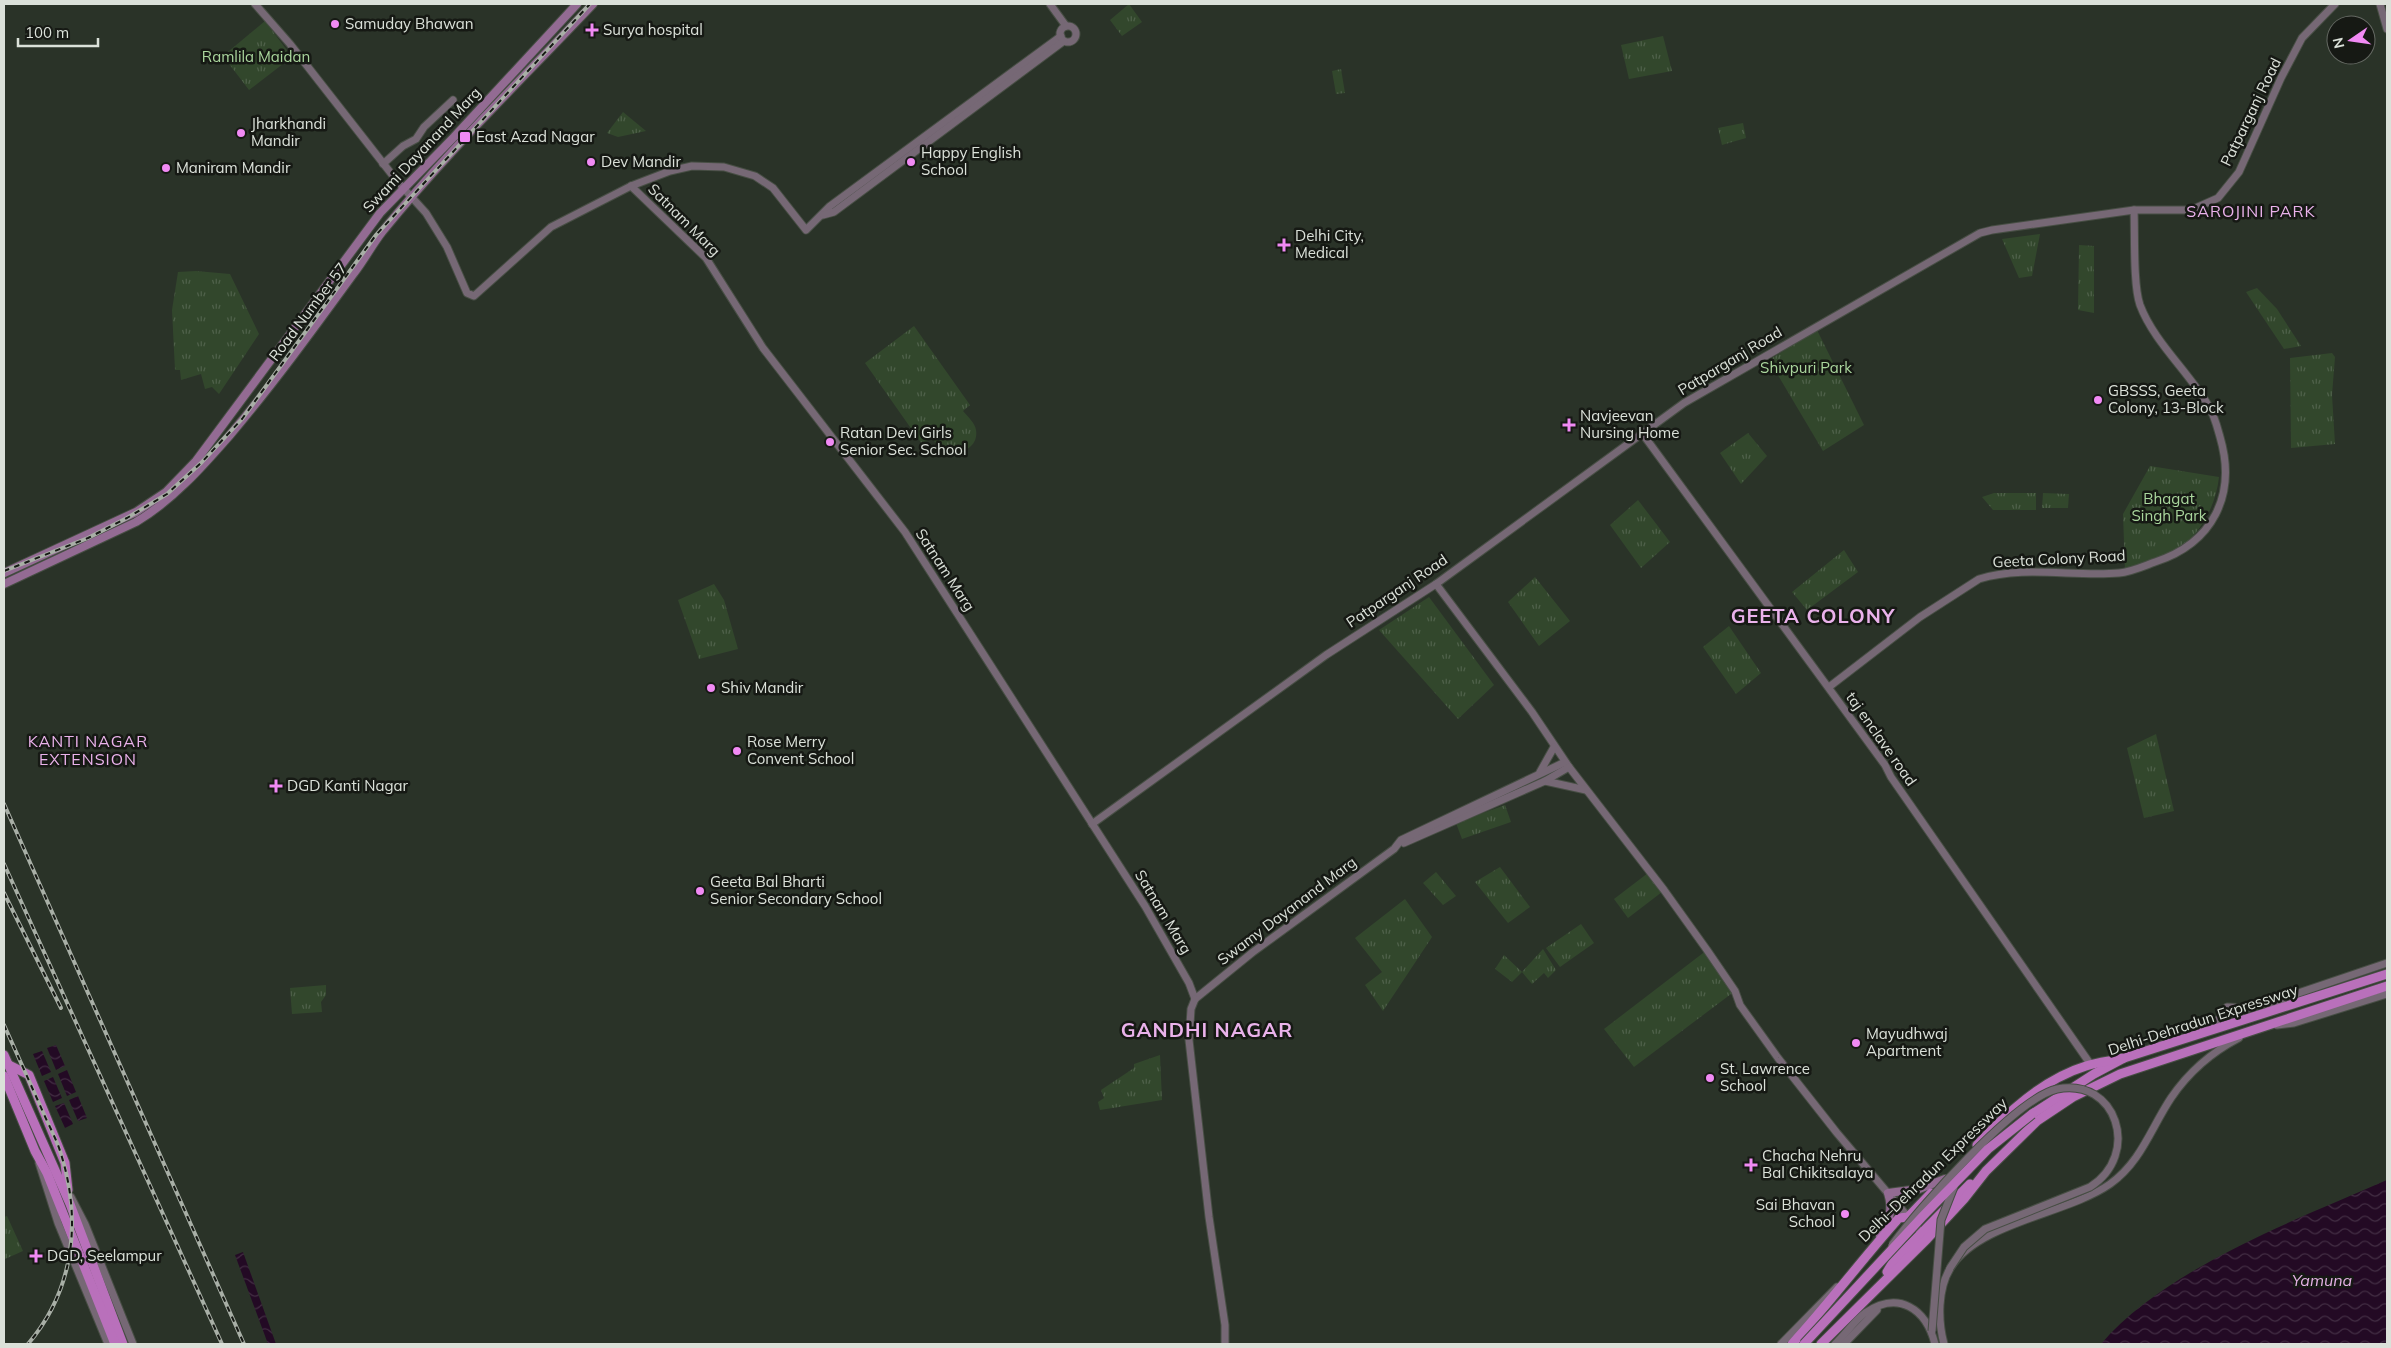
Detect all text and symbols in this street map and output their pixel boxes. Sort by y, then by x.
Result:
place label: Samuday Bhawan [345,14,474,33]
scale bar [18,15,98,47]
north arrow [2326,15,2376,65]
marker: Samuday Bhawan [329,18,341,30]
place label: Surya hospital [603,20,703,39]
text: 100 m [25,23,69,42]
marker: Surya hospital [585,23,599,37]
text: N [2328,36,2348,50]
park label: Ramlila Maidan [202,47,310,66]
street label: Patparganj Road [2216,55,2285,169]
street label: Swami Dayanand Marg [359,83,485,216]
place label: Jharkhandi Mandir [251,114,326,150]
marker: Jharkhandi Mandir [235,127,247,139]
place label: East Azad Nagar [476,127,595,146]
marker: East Azad Nagar [458,130,472,144]
place label: Happy English School [921,143,1021,179]
place label: Dev Mandir [601,152,681,171]
marker: Dev Mandir [585,156,597,168]
marker: Happy English School [905,156,917,168]
place label: Maniram Mandir [176,158,291,177]
marker: Maniram Mandir [160,162,172,174]
street label: Satnam Marg [644,179,725,260]
district label: SAROJINI PARK [2186,201,2316,221]
place label: Delhi City, Medical [1295,226,1364,262]
marker: Delhi City, Medical [1277,238,1291,252]
street label: Road Number 57 [264,259,351,365]
street label: Patparganj Road [1674,322,1785,399]
park label: Shivpuri Park [1760,358,1852,377]
place label: GBSSS, Geeta Colony, 13-Block [2108,381,2224,417]
marker: GBSSS, Geeta Colony, 13-Block [2092,394,2104,406]
place label: Navjeevan Nursing Home [1580,406,1679,442]
marker: Navjeevan Nursing Home [1562,418,1576,432]
place label: Ratan Devi Girls Senior Sec. School [840,423,966,459]
marker: Ratan Devi Girls Senior Sec. School [824,436,836,448]
park label: Bhagat Singh Park [2131,489,2207,525]
street label: Satnam Marg [912,525,979,615]
street label: Geeta Colony Road [1992,546,2126,571]
street label: Patparganj Road [1342,550,1451,631]
district label: GEETA COLONY [1731,603,1896,628]
place label: Shiv Mandir [721,678,804,697]
marker: Shiv Mandir [705,682,717,694]
street label: taj enclave road [1842,688,1921,789]
district label: KANTI NAGAR EXTENSION [28,731,148,769]
place label: Rose Merry Convent School [747,732,854,768]
marker: Rose Merry Convent School [731,745,743,757]
place label: DGD Kanti Nagar [287,776,409,795]
marker: DGD Kanti Nagar [269,779,283,793]
street label: Swamy Dayanand Marg [1214,852,1360,969]
street label: Satnam Marg [1131,866,1196,957]
place label: Geeta Bal Bharti Senior Secondary School [710,872,882,908]
marker: Geeta Bal Bharti Senior Secondary School [694,885,706,897]
street label: Delhi-Dehradun Expressway [2106,980,2300,1059]
district label: GANDHI NAGAR [1121,1017,1293,1042]
place label: Mayudhwaj Apartment [1866,1024,1948,1060]
marker: Mayudhwaj Apartment [1850,1037,1862,1049]
place label: St. Lawrence School [1720,1059,1810,1095]
marker: St. Lawrence School [1704,1072,1716,1084]
street label: Delhi–Dehradun Expressway [1854,1093,2011,1246]
place label: Chacha Nehru Bal Chikitsalaya [1762,1146,1874,1182]
marker: Chacha Nehru Bal Chikitsalaya [1744,1158,1758,1172]
place label: Sai Bhavan School [1756,1195,1835,1231]
marker: Sai Bhavan School [1839,1208,1851,1220]
place label: DGD, Seelampur [47,1246,162,1265]
marker: DGD, Seelampur [29,1249,43,1263]
water label: Yamuna [2292,1270,2353,1290]

